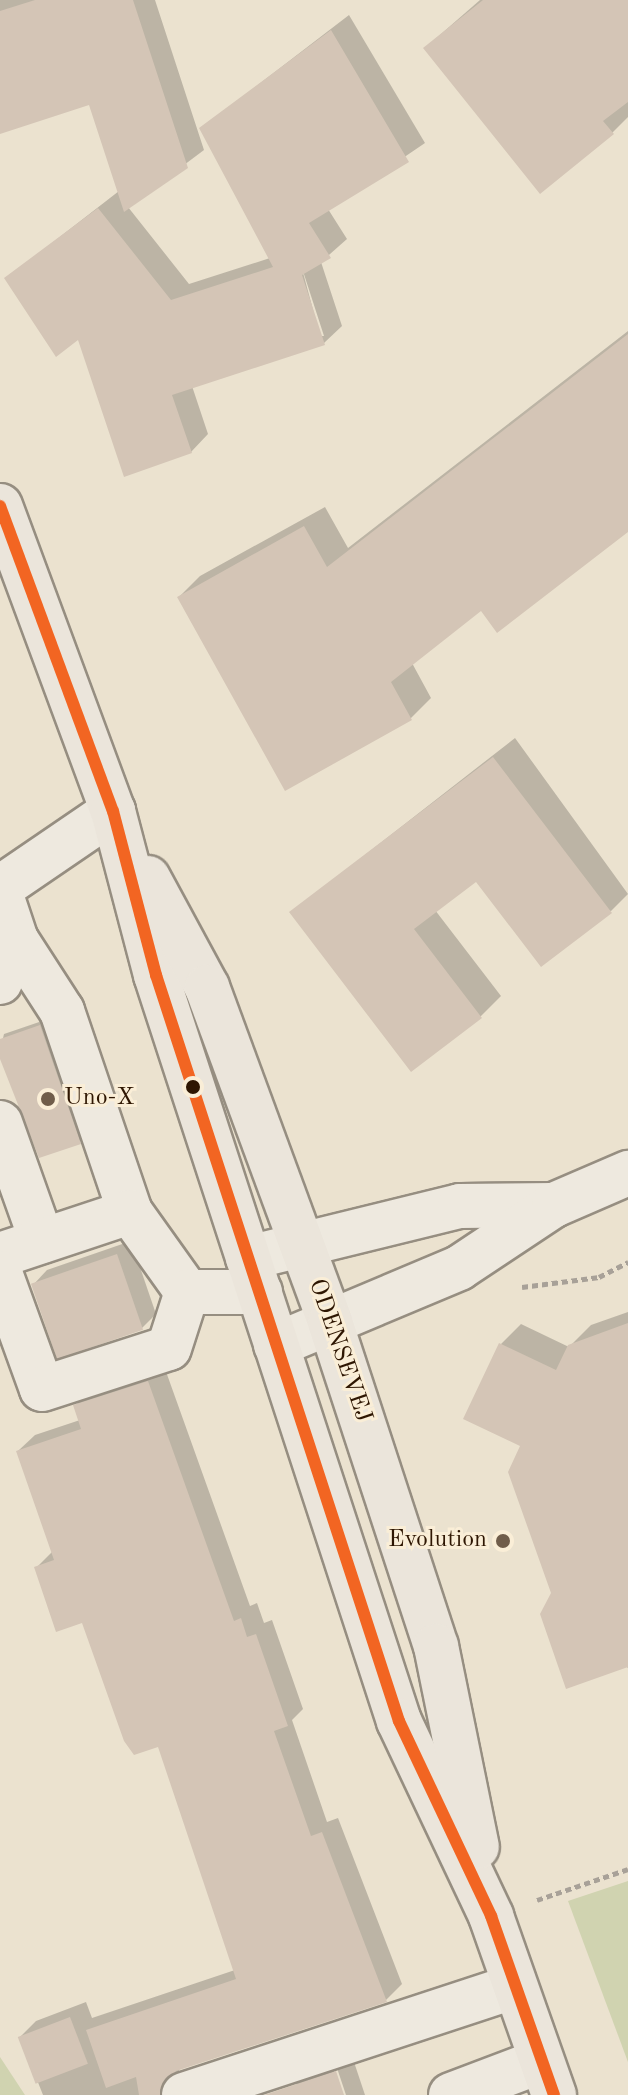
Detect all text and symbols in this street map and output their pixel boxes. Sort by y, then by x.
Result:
unlabelled marker [185,1079,201,1095]
place label: Uno-X [64,1085,134,1113]
marker: Uno-X [39,1090,57,1108]
street label: ODENSEVEJ [301,1275,377,1427]
place label: Evolution [388,1527,487,1555]
marker: Evolution [494,1532,512,1550]

